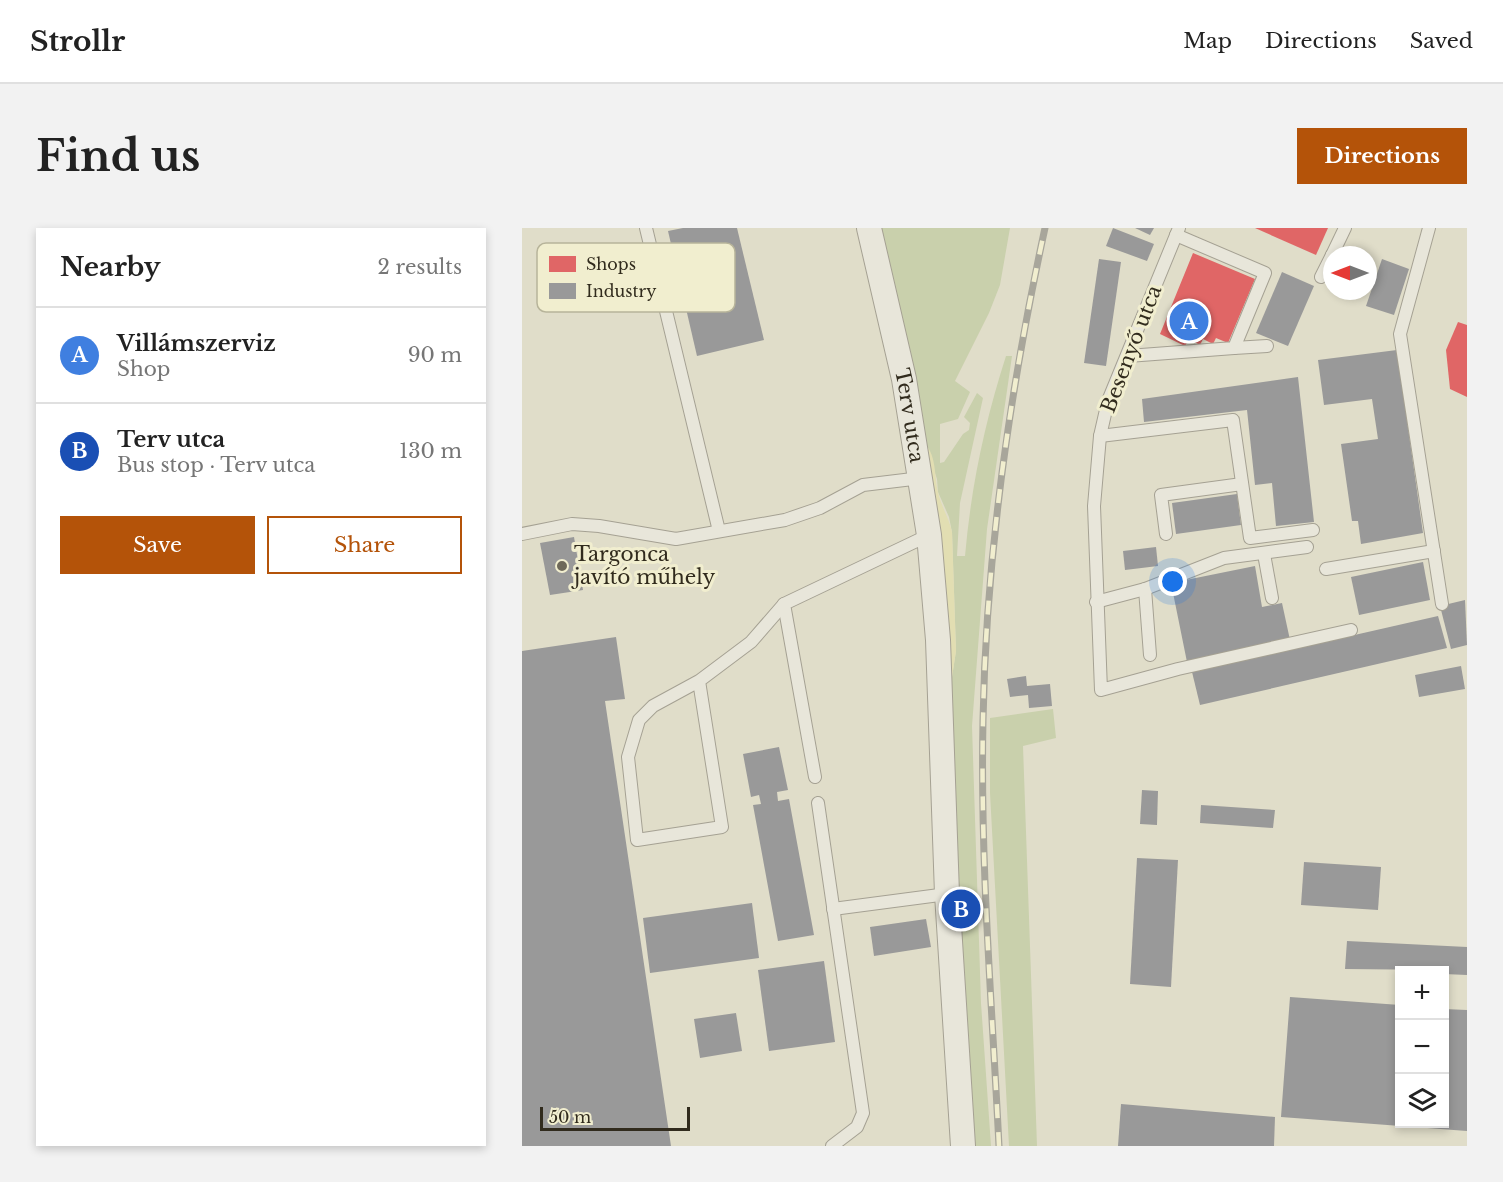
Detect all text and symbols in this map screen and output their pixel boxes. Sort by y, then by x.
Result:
text: Strollr [30,24,125,59]
text: Map [1183,28,1232,54]
text: Directions [1265,28,1377,54]
text: Saved [1410,28,1473,54]
button: Directions [1297,128,1467,184]
text: Find us [36,130,200,182]
legend [537,243,735,312]
north arrow [1323,246,1377,300]
text: Nearby [60,251,161,283]
text: Shops [586,254,636,274]
text: 2 results [378,255,462,279]
text: Industry [586,281,657,301]
street label: Besenyő utca [1096,281,1167,416]
pin: A [1170,298,1208,344]
text: Villámszerviz [117,330,276,357]
text: A [71,343,88,367]
text: 90 m [408,343,462,367]
text: Shop [117,357,170,381]
street label: Terv utca [890,366,929,465]
text: Terv utca [117,426,225,453]
text: B [72,439,87,463]
text: 130 m [399,439,462,463]
text: Bus stop · Terv utca [117,453,315,477]
button: Save [60,516,255,574]
button: Share [267,516,462,574]
place label: Targonca javító műhely [571,542,716,589]
marker: Targonca javító műhely [555,559,569,573]
your location [1158,567,1187,596]
pin: B [942,886,980,932]
map controls [1395,966,1449,1128]
button: + [1395,966,1449,1020]
button: − [1395,1020,1449,1074]
button: layers [1395,1074,1449,1128]
scale bar [540,1104,690,1132]
text: 50 m [549,1107,591,1127]

